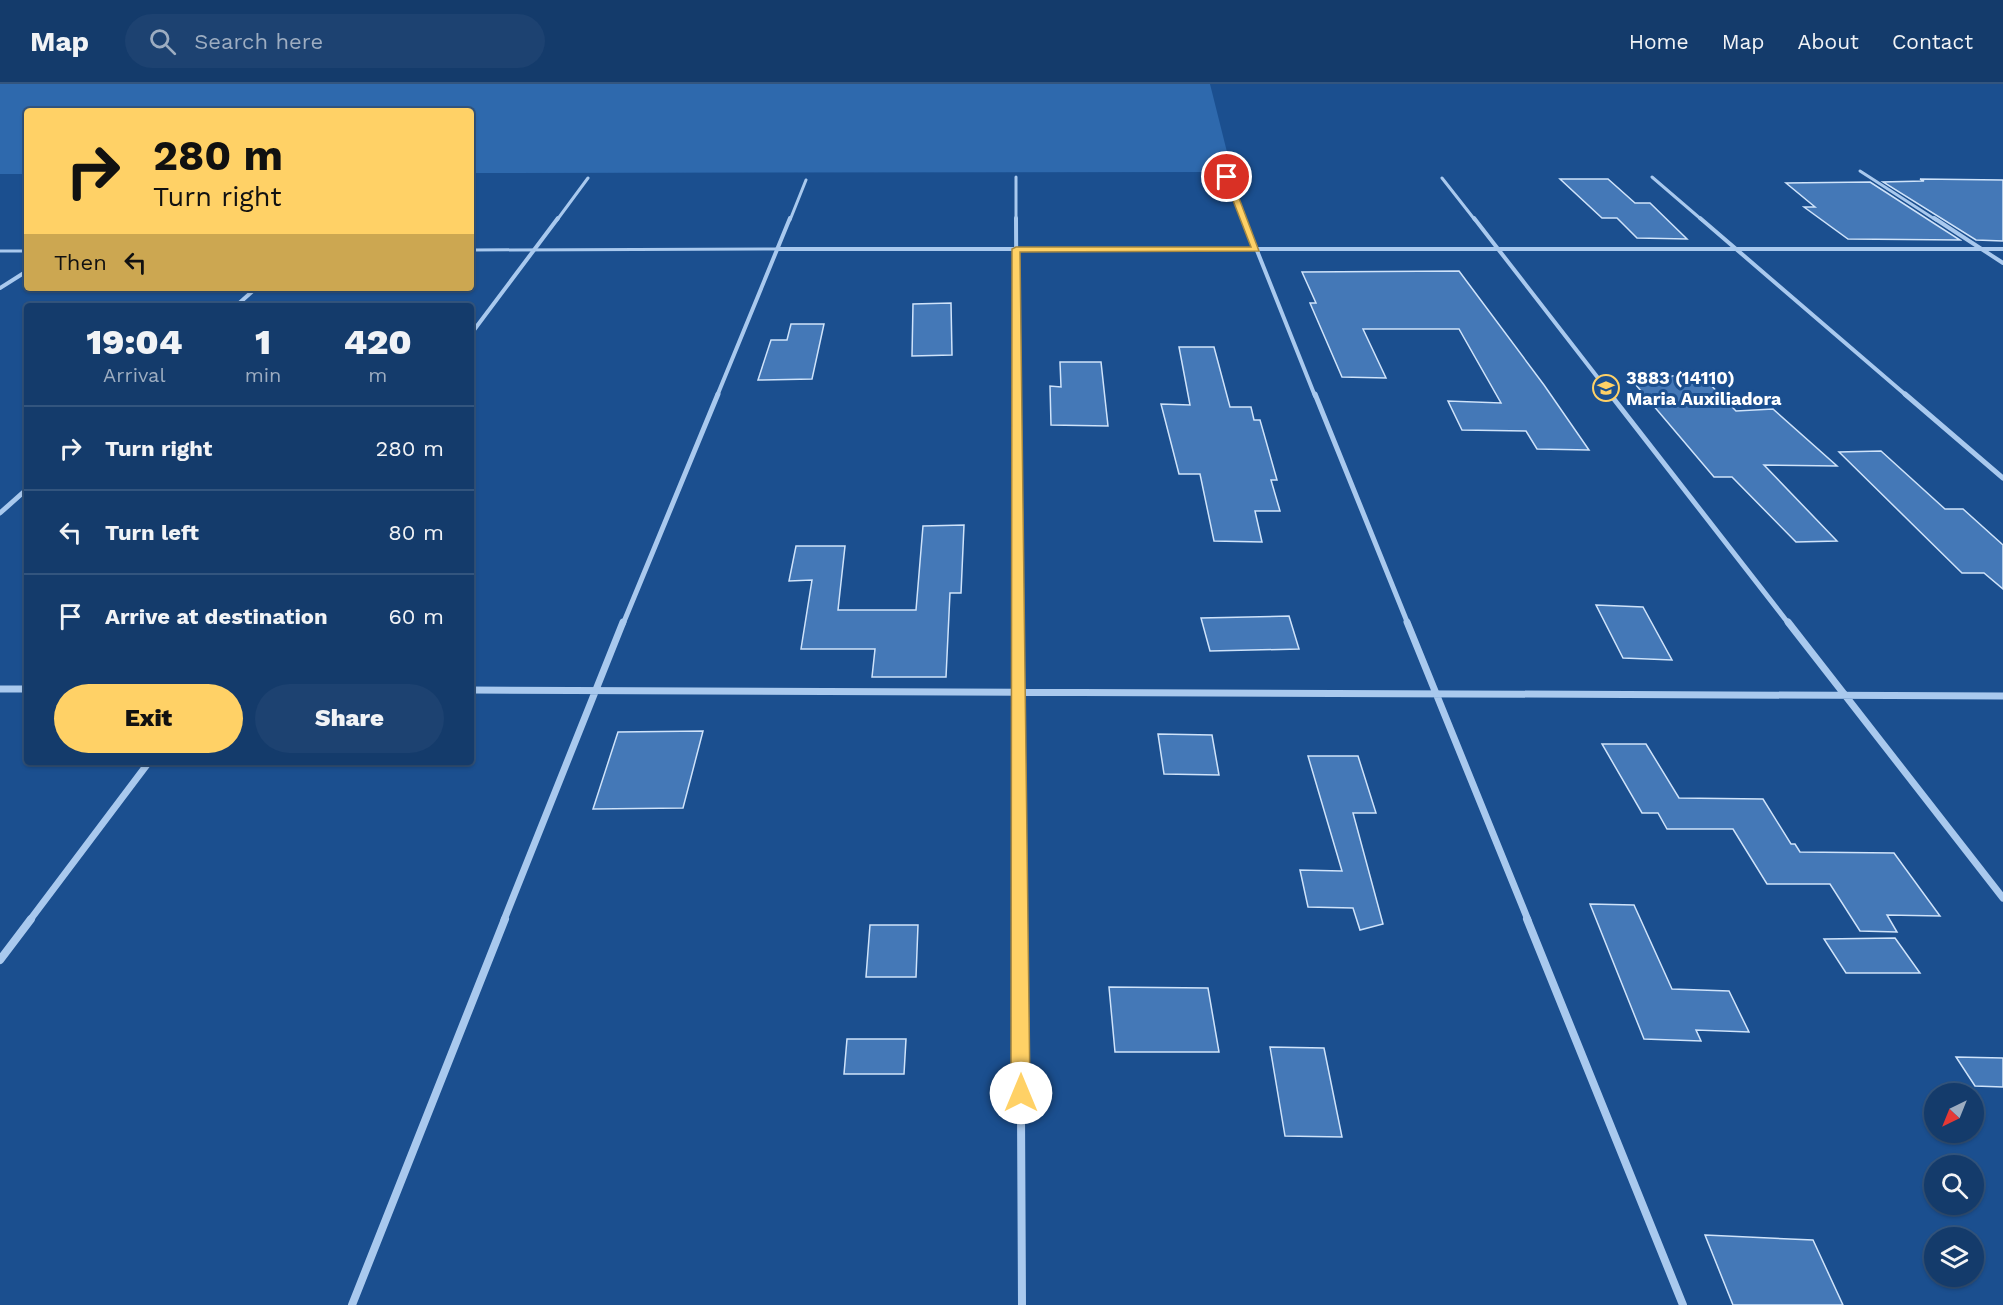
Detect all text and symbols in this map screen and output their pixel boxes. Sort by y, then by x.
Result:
search box [125,14,545,68]
text: Map [30,25,89,58]
icon: search [146,25,179,58]
text: Search here [194,29,323,54]
text: Home [1629,29,1689,54]
text: Map [1722,29,1765,54]
text: About [1798,29,1859,54]
text: Contact [1892,29,1973,54]
text: 280 m [153,131,283,180]
icon: right [54,132,132,210]
pin [1201,151,1252,202]
icon: arrive [1210,160,1243,193]
text: Turn right [153,181,282,213]
icon: left [119,246,152,279]
text: Then [54,250,107,275]
text: 19:04 [86,321,183,363]
text: 1 [255,321,271,363]
text: 420 [344,321,412,363]
text: Arrival [103,363,166,387]
text: min [245,363,281,387]
text: m [368,363,387,387]
place label: 3883 (14110) Maria Auxiliadora [1626,367,1782,409]
school or university icon: 3883 (14110) Maria Auxiliadora [1591,373,1621,403]
icon: right [54,432,87,465]
text: Turn right [105,436,212,461]
text: 280 m [375,436,444,461]
icon: left [54,516,87,549]
text: Turn left [105,520,199,545]
text: 80 m [388,520,444,545]
icon: arrive [54,600,87,633]
text: Arrive at destination [105,604,328,629]
text: 60 m [388,604,444,629]
button: Exit [54,684,243,753]
button: Share [255,684,444,753]
position arrow [989,1061,1053,1125]
north arrow [1924,1083,1984,1143]
map controls [1924,1083,1984,1287]
button: search [1924,1155,1984,1215]
button: layers [1924,1227,1984,1287]

